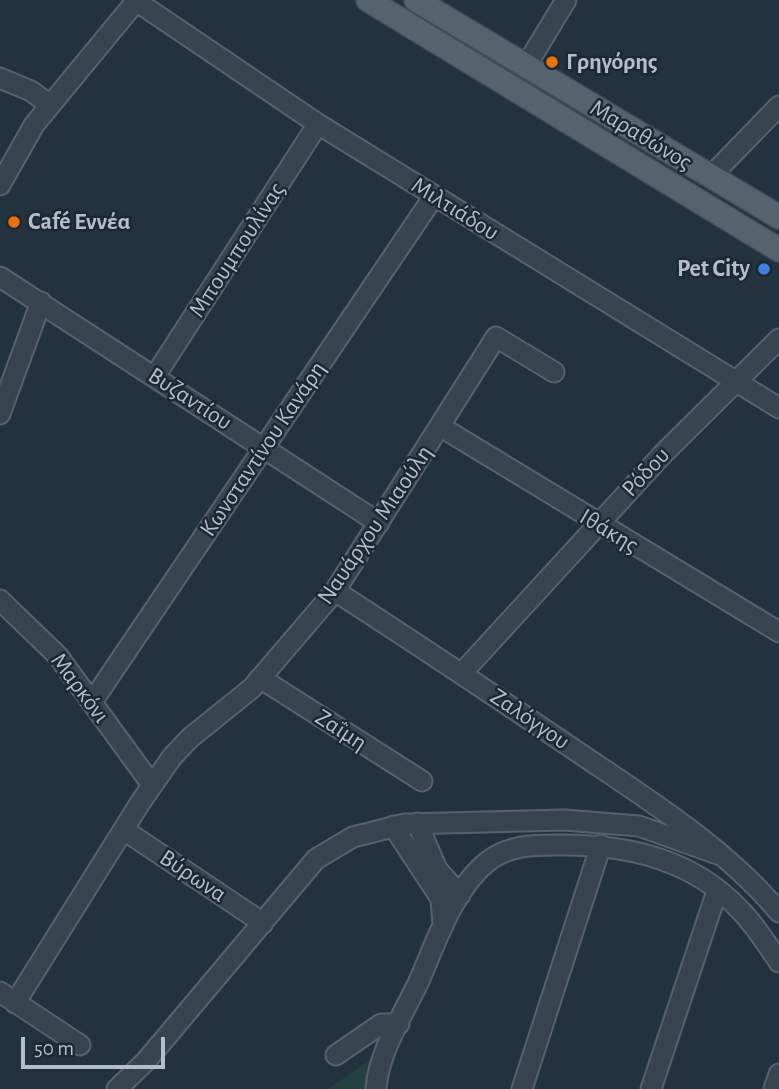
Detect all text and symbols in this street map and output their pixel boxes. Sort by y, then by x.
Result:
place label: Γρηγόρης [566,48,658,76]
marker: Γρηγόρης [544,54,560,70]
street label: Μαραθώνος [585,93,697,177]
street label: Μιλτιάδου [406,171,504,247]
street label: Μπουμπουλίνας [183,177,291,323]
place label: Café Εννέα [28,208,131,236]
marker: Café Εννέα [6,214,22,230]
place label: Pet City [677,255,750,283]
marker: Pet City [756,261,772,277]
street label: Κωνσταντίνου Κανάρη [194,356,332,542]
street label: Βυζαντίου [143,361,237,437]
street label: Ναυάρχου Μιαούλη [311,440,439,610]
street label: Ρόδου [616,441,676,503]
street label: Ιθάκης [574,502,644,560]
street label: Μαρκόνι [44,647,116,729]
street label: Ζαλόγγου [485,682,575,756]
street label: Ζαΐμη [310,703,372,757]
street label: Βύρωνα [154,843,232,909]
scale bar [24,1023,168,1066]
text: 50 m [34,1038,74,1059]

